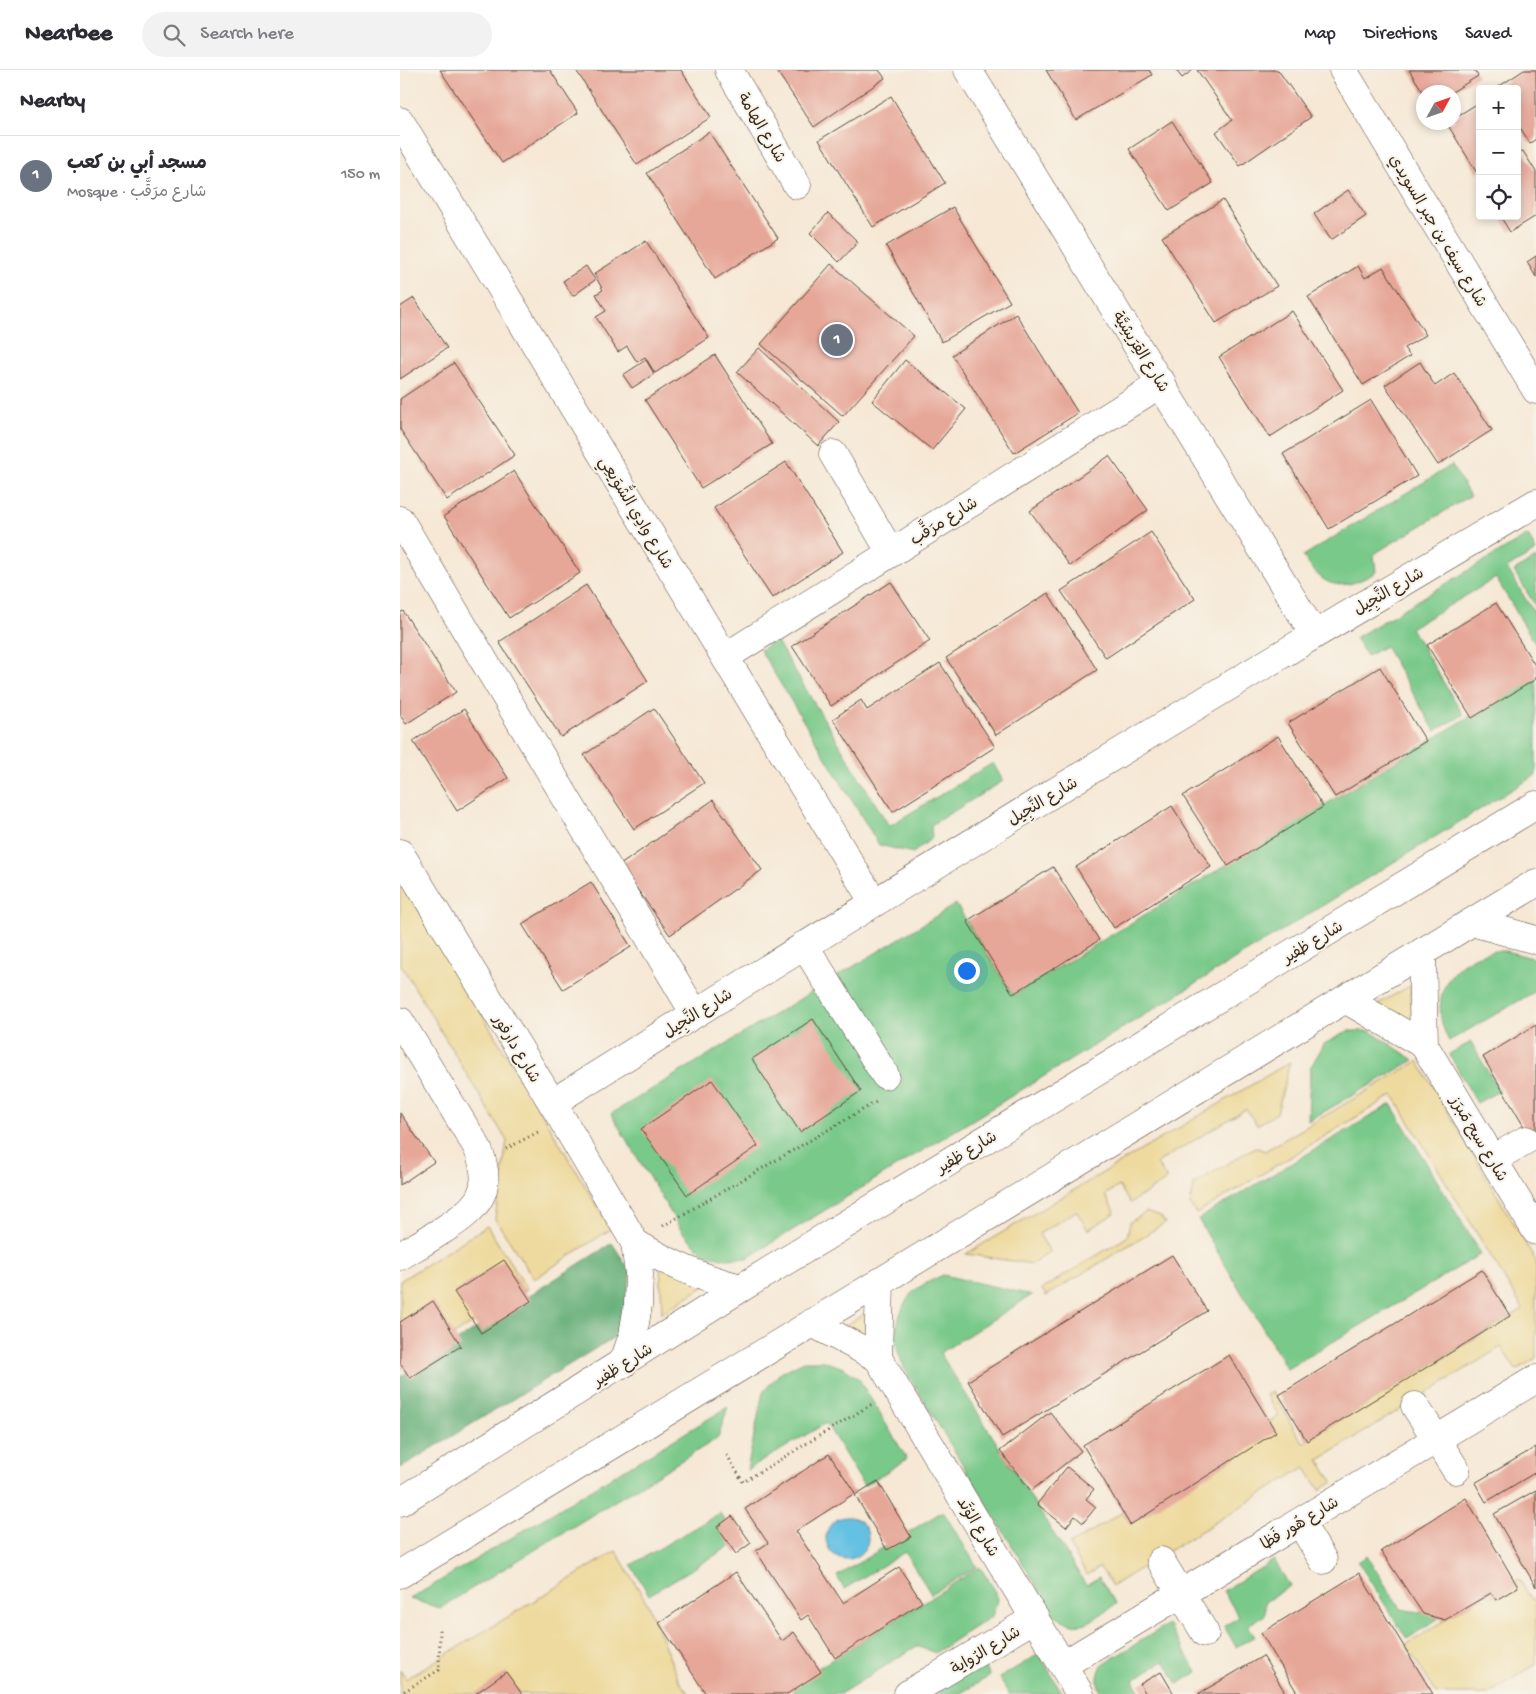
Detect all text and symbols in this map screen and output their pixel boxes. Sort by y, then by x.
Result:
search box [142,12,492,57]
text: Nearbee [25,20,112,49]
icon: search [160,21,188,49]
text: Search here [200,23,294,46]
text: Map [1304,24,1336,45]
text: Directions [1364,24,1437,45]
text: Saved [1465,24,1511,45]
north arrow [1416,85,1461,130]
map controls [1476,85,1521,220]
button: + [1476,85,1521,130]
text: Nearby [20,90,85,115]
street label: شارع الهامة [732,90,789,167]
button: − [1476,130,1521,175]
street label: شارع سيف بن جبر السويدي [1383,152,1489,311]
text: مسجد أبي بن كعب [67,153,207,176]
text: 1 [33,166,39,185]
text: 150 m [341,166,380,185]
button: locate [1476,175,1521,220]
text: Mosque · شارع مرَقَّب [67,184,206,203]
street label: شارع القِرَيشِيَّة [1107,308,1172,397]
pin: 1 [821,321,853,359]
street label: شارع وادِي الشُّوَيعِي [591,451,681,574]
street label: شارع مرَقَّب [904,489,982,551]
street label: شارع النَّجِيل [1349,562,1428,621]
street label: شارع النَّجِيل [1004,772,1082,831]
street label: شارع ظفير [1278,919,1347,970]
your location [954,958,980,984]
street label: شارع النَّجِيل [659,983,737,1044]
street label: شارع دارفور [487,1012,543,1087]
street label: شارع سيح مَبرَز [1443,1092,1510,1186]
street label: شارع ظفير [932,1129,1001,1180]
street label: شارع ظفير [589,1341,657,1394]
street label: شارع هُور فَظا [1256,1491,1343,1556]
street label: شارع الوُتَد [951,1494,1003,1561]
street label: شارع الرُواية [948,1623,1025,1680]

